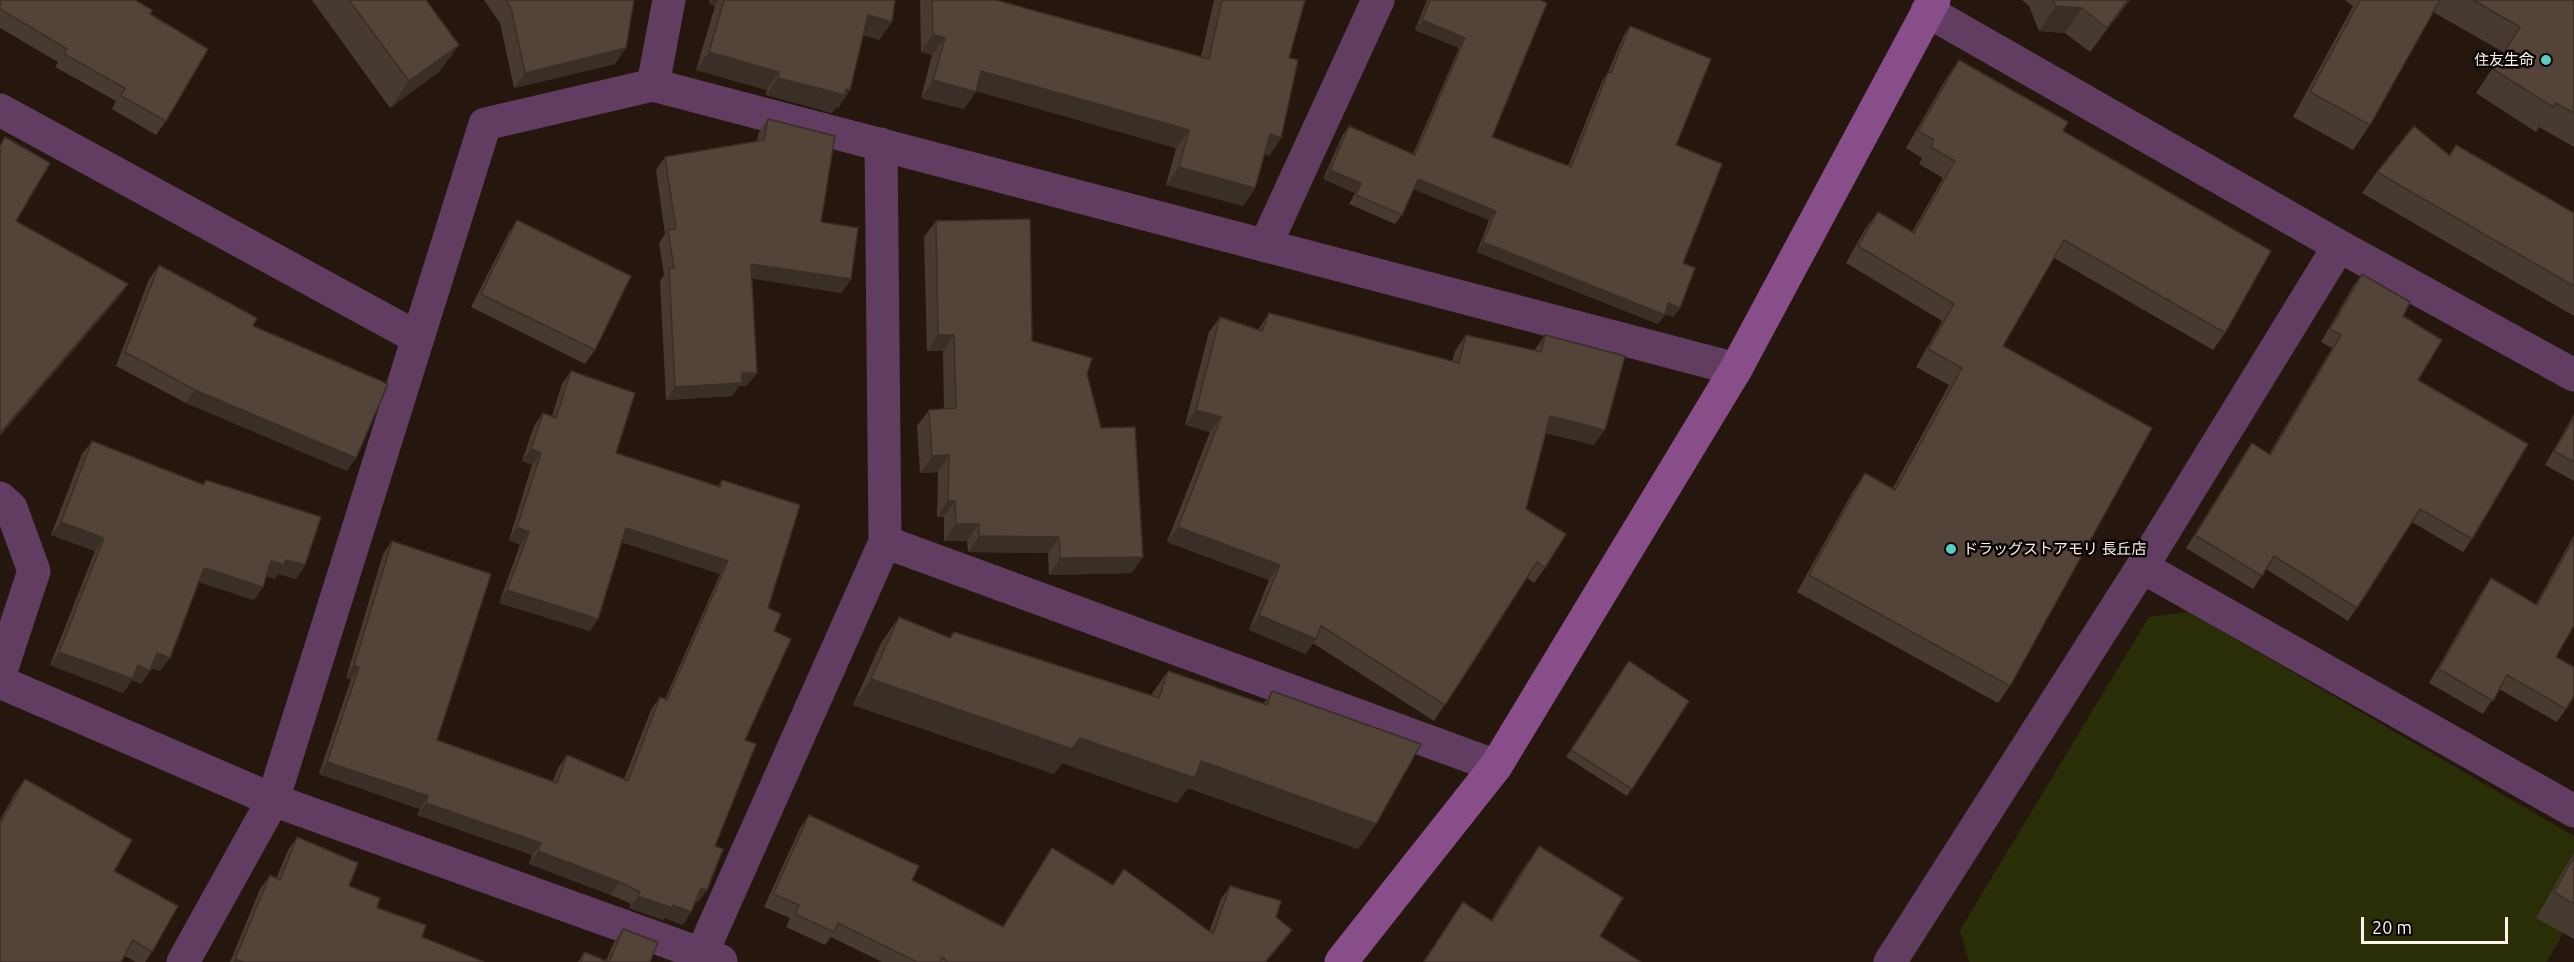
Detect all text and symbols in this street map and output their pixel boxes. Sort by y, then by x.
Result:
place label: 住友生命 [2474,51,2534,69]
marker: 住友生命 [2539,53,2553,67]
place label: ドラッグストアモリ 長丘店 [1963,540,2146,558]
marker: ドラッグストアモリ 長丘店 [1944,542,1958,556]
scale bar [2364,905,2511,943]
text: 20 m [2372,917,2412,937]

